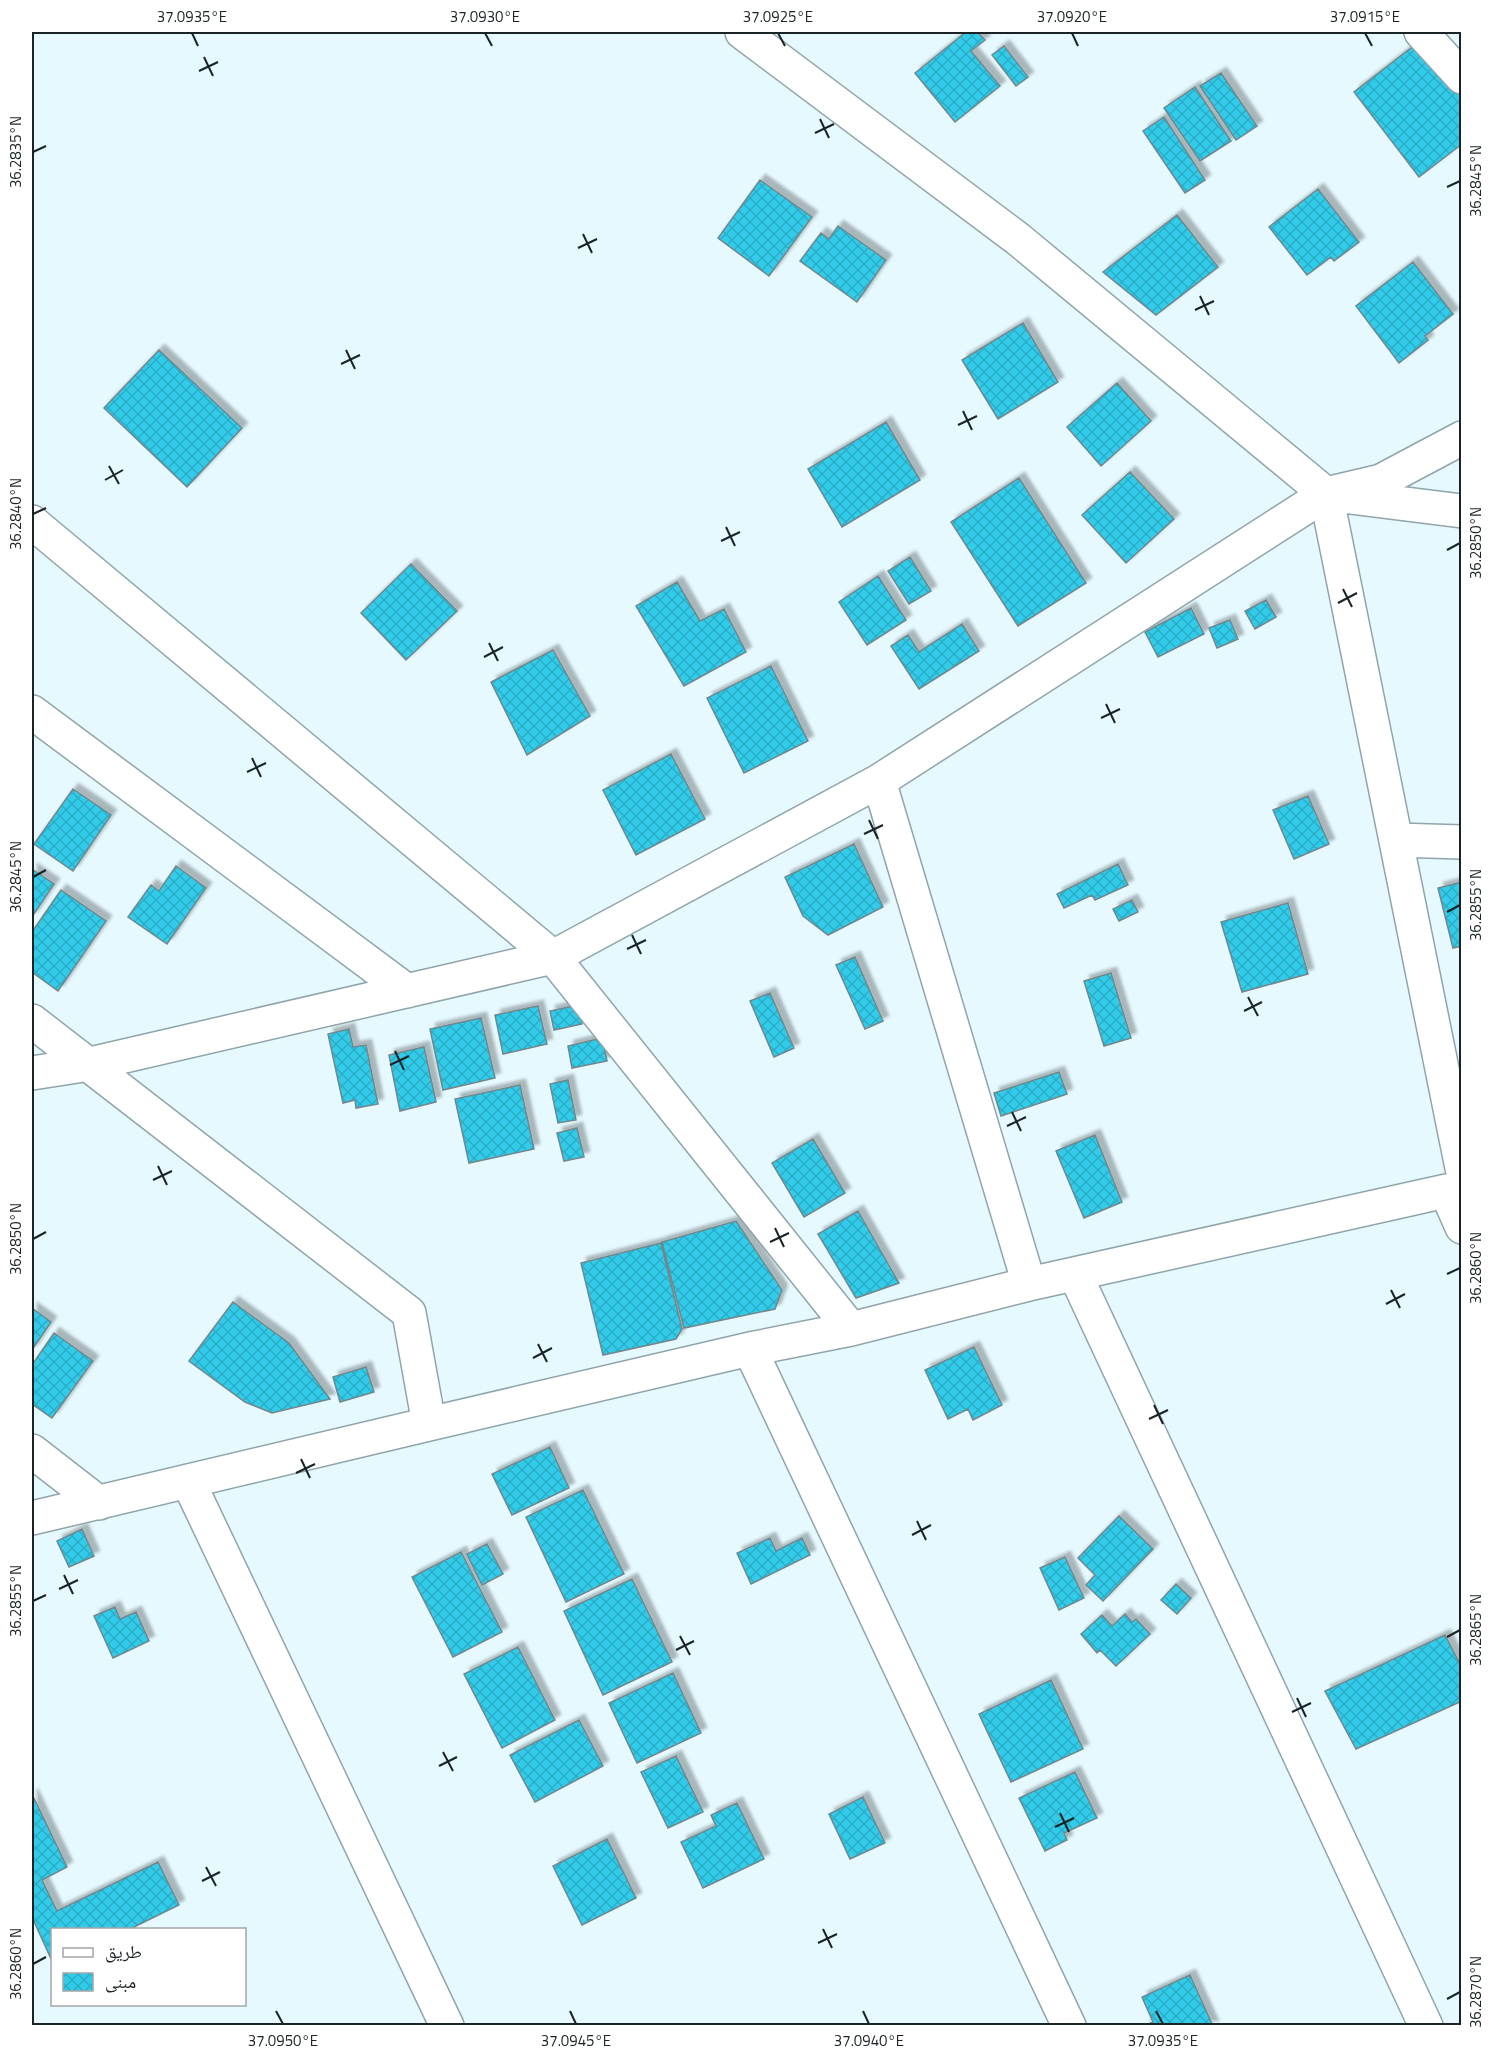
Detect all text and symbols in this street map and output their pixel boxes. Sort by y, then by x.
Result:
text: 37.0935°E [157,5,227,28]
text: 37.0930°E [450,5,520,28]
text: 37.0925°E [743,5,813,28]
text: 37.0920°E [1037,5,1107,28]
text: 37.0915°E [1330,5,1400,28]
text: 36.2835°N [4,116,27,188]
text: 36.2845°N [1464,145,1487,217]
text: 36.2840°N [4,478,27,550]
text: 36.2850°N [1464,507,1487,579]
text: 36.2845°N [4,841,27,913]
text: 36.2855°N [1464,869,1487,941]
text: 36.2850°N [4,1203,27,1275]
text: 36.2860°N [1464,1232,1487,1304]
text: 36.2855°N [4,1565,27,1637]
text: 36.2865°N [1464,1594,1487,1666]
text: 36.2860°N [4,1928,27,2000]
legend [51,1928,246,2006]
text: طريق [105,1938,142,1965]
text: 36.2870°N [1464,1956,1487,2028]
text: مبنى [105,1968,136,1995]
text: 37.0950°E [248,2029,318,2052]
text: 37.0945°E [541,2029,611,2052]
text: 37.0940°E [834,2029,904,2052]
text: 37.0935°E [1128,2029,1198,2052]

